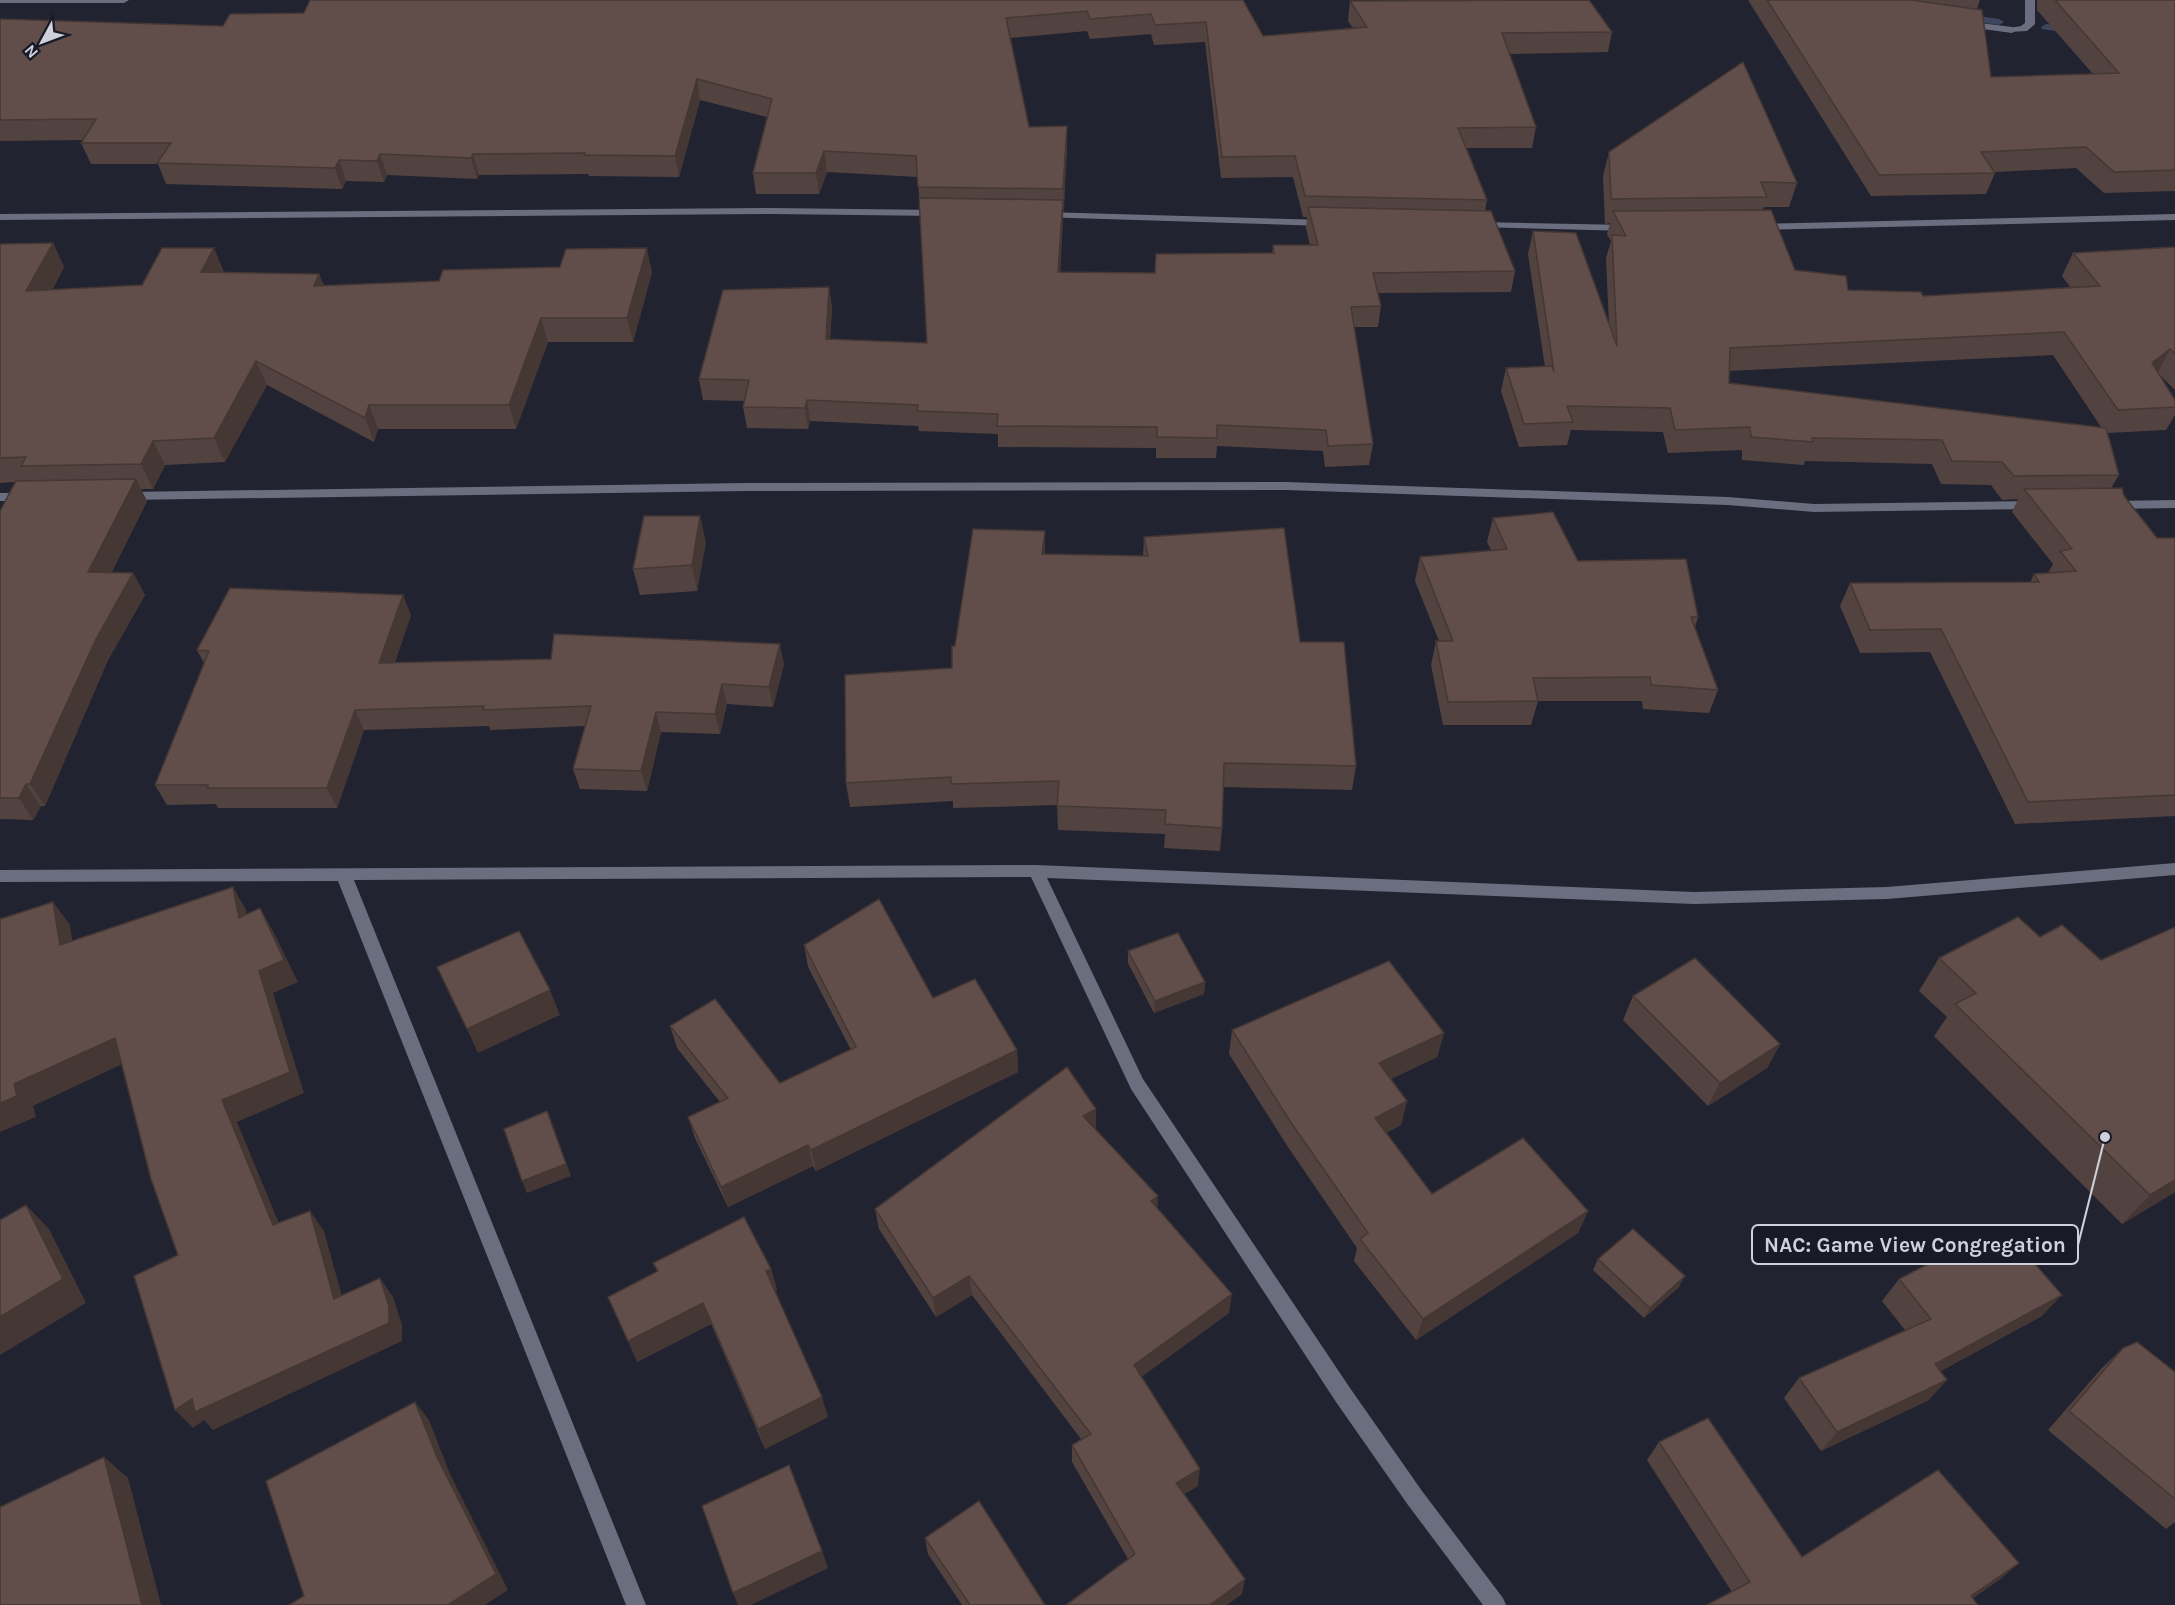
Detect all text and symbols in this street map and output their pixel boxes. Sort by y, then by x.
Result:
north arrow [12,12,72,72]
text: N [20,41,42,62]
callout: NAC: Game View Congregation [1752,1225,2078,1264]
text: NAC: Game View Congregation [1764,1233,2066,1257]

